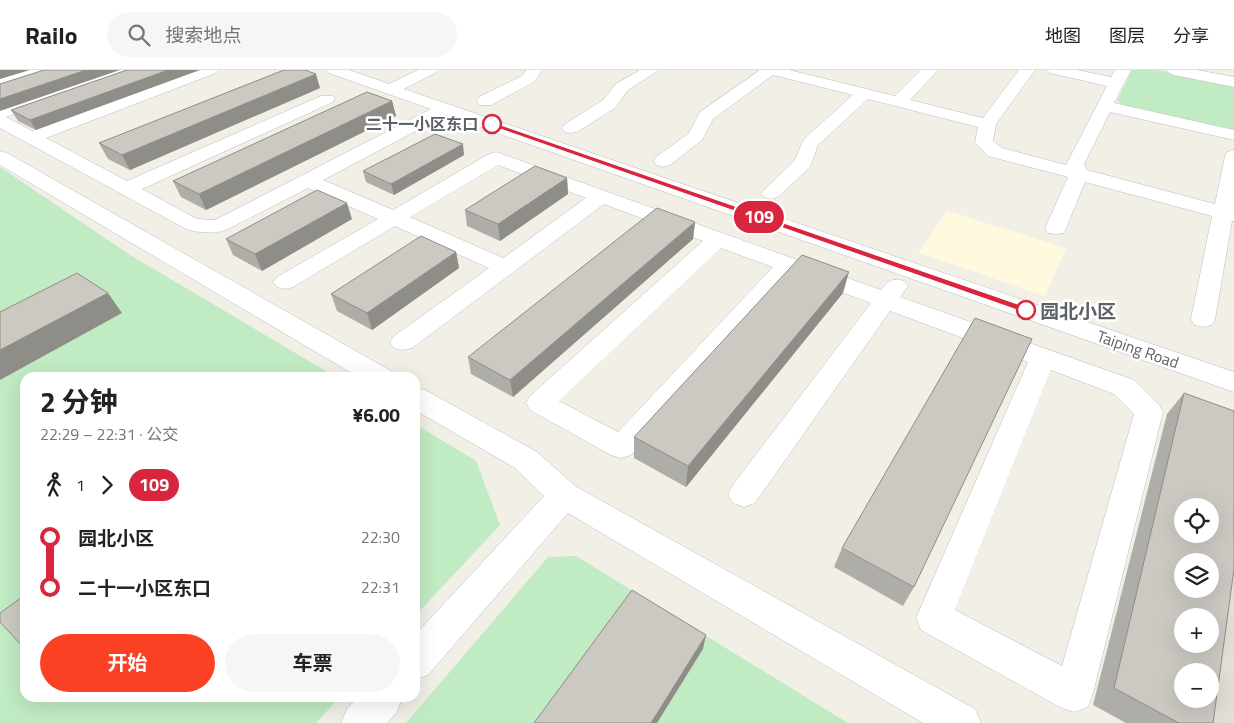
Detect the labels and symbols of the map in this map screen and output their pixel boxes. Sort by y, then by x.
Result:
place label: 二十一小区东口 [366,112,478,136]
marker: 二十一小区东口 [482,114,502,134]
line badge: 109 [730,201,788,233]
place label: 园北小区 [1040,296,1116,325]
marker: 园北小区 [1016,300,1036,320]
street label: Taiping Road [1094,324,1182,374]

